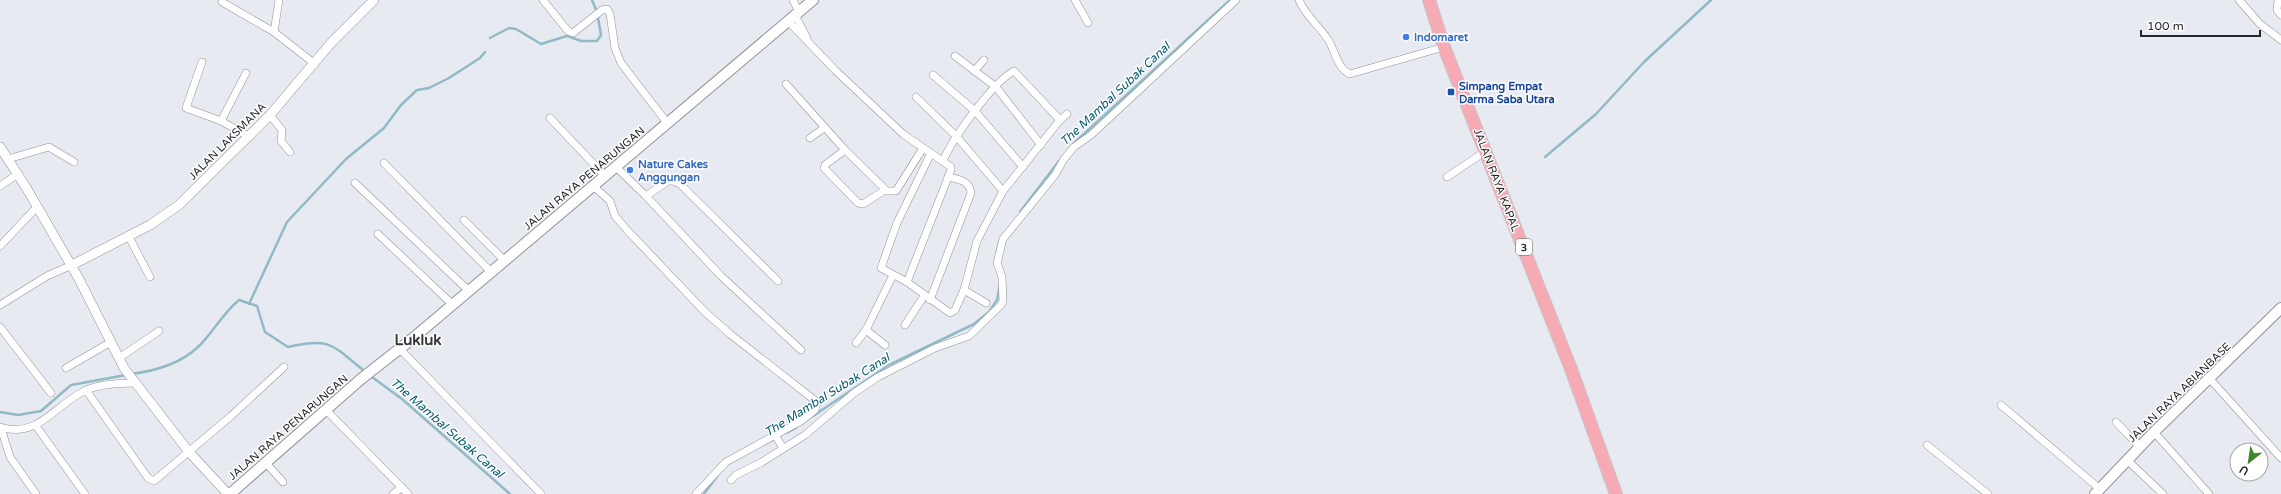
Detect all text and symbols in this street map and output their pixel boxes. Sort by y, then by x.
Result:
scale bar [2141,12,2260,38]
text: 100 m [2147,19,2184,33]
place label: Indomaret [1414,31,1469,44]
marker: Indomaret [1401,32,1411,42]
water label: The Mambal Subak Canal [1057,38,1174,149]
place label: Simpang Empat Darma Saba Utara [1459,80,1555,106]
marker: Simpang Empat Darma Saba Utara [1446,87,1456,97]
street label: JALAN LAKSMANA [186,100,269,183]
street label: JALAN RAYA PENARUNGAN [521,124,647,233]
street label: JALAN RAYA KAPAL [1471,127,1522,234]
place label: Nature Cakes Anggungan [638,158,709,185]
marker: Nature Cakes Anggungan [625,165,635,175]
road number: 3 [1516,239,1532,255]
district label: Lukluk [395,331,442,349]
street label: JALAN RAYA ABIANBASE [2125,340,2233,445]
water label: The Mambal Subak Canal [762,350,894,439]
street label: JALAN RAYA PENARUNGAN [226,372,351,483]
water label: The Mambal Subak Canal [388,375,508,482]
north arrow [2229,442,2269,482]
text: U [2237,463,2251,478]

